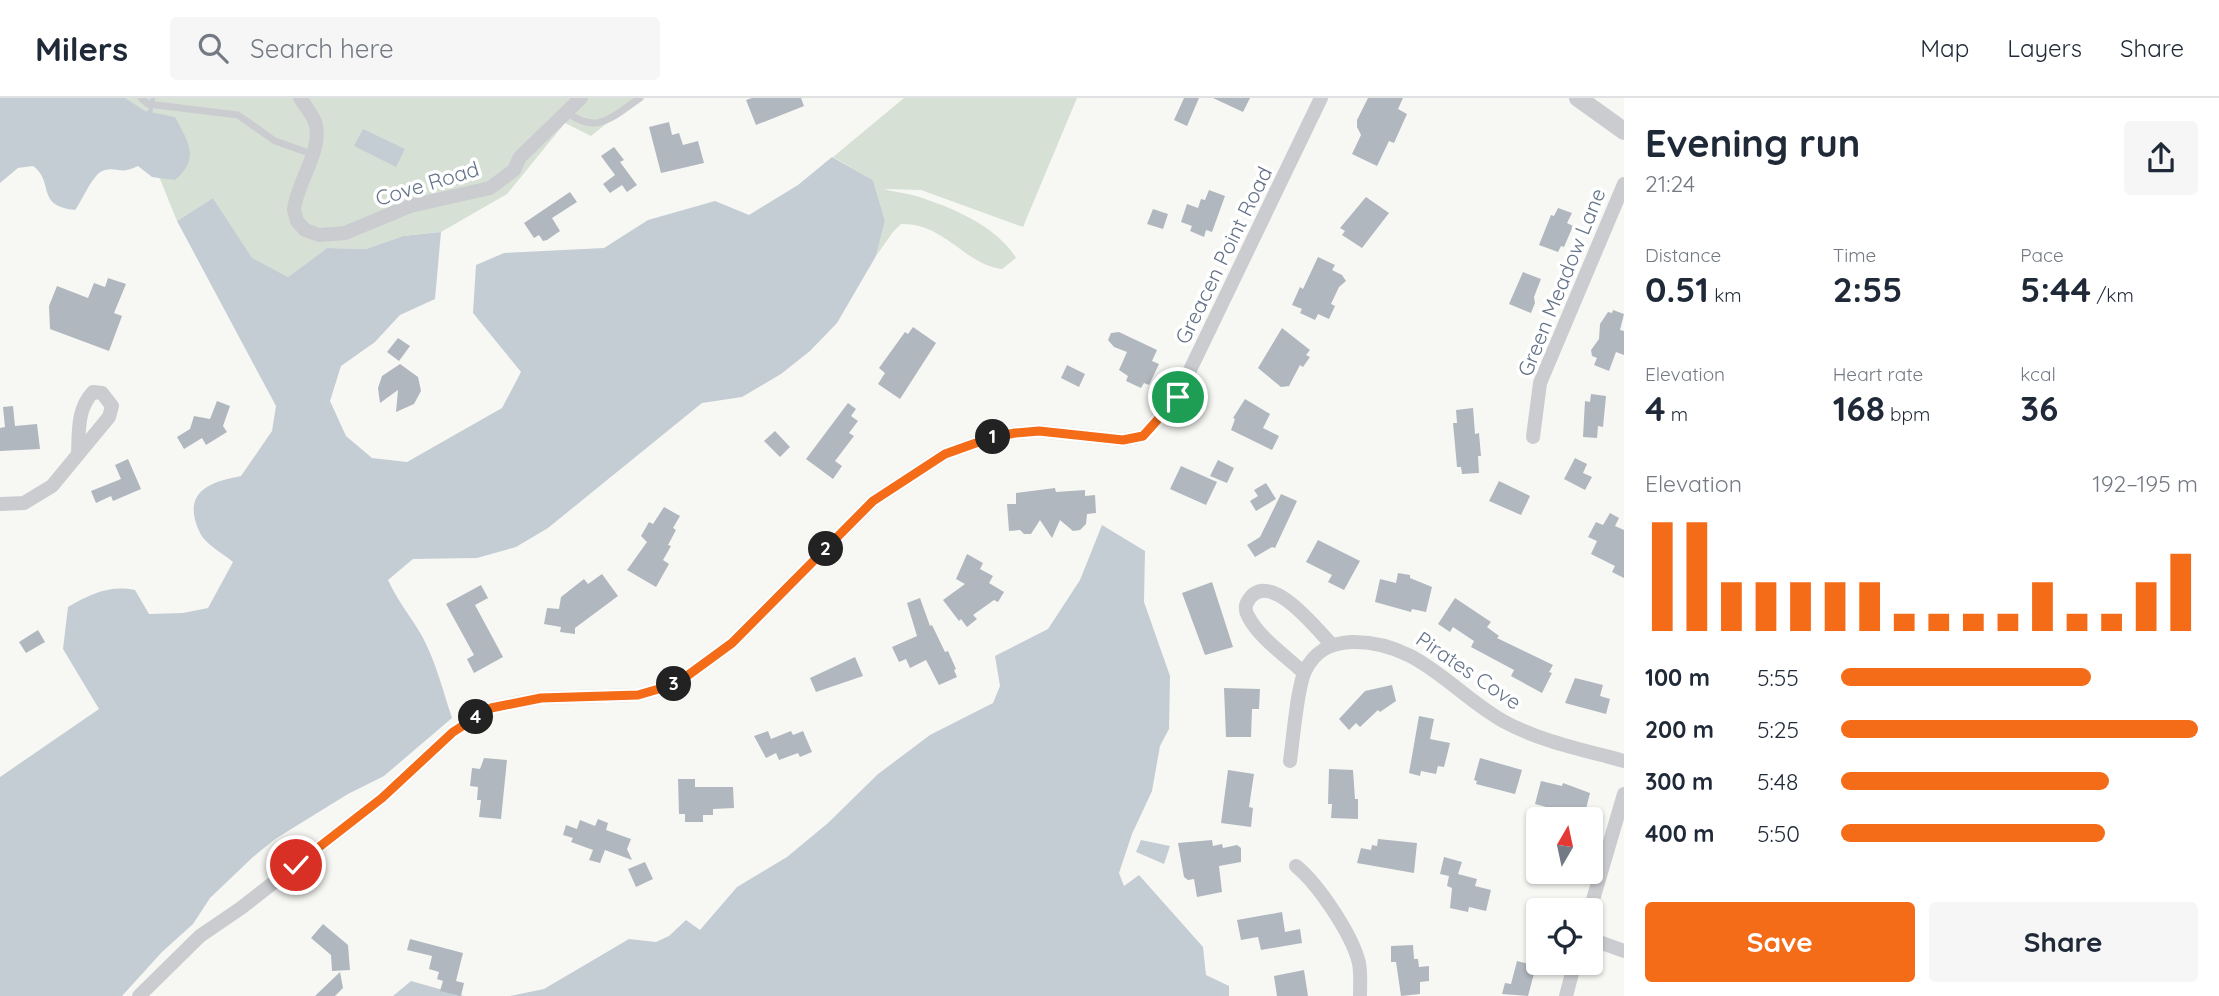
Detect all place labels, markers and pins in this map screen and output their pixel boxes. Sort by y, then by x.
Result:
pin [1148,367,1208,427]
pin: 1 [976,420,1010,454]
pin: 2 [808,532,844,566]
pin: 3 [656,666,692,702]
pin: 4 [458,700,494,734]
pin [266,835,326,895]

